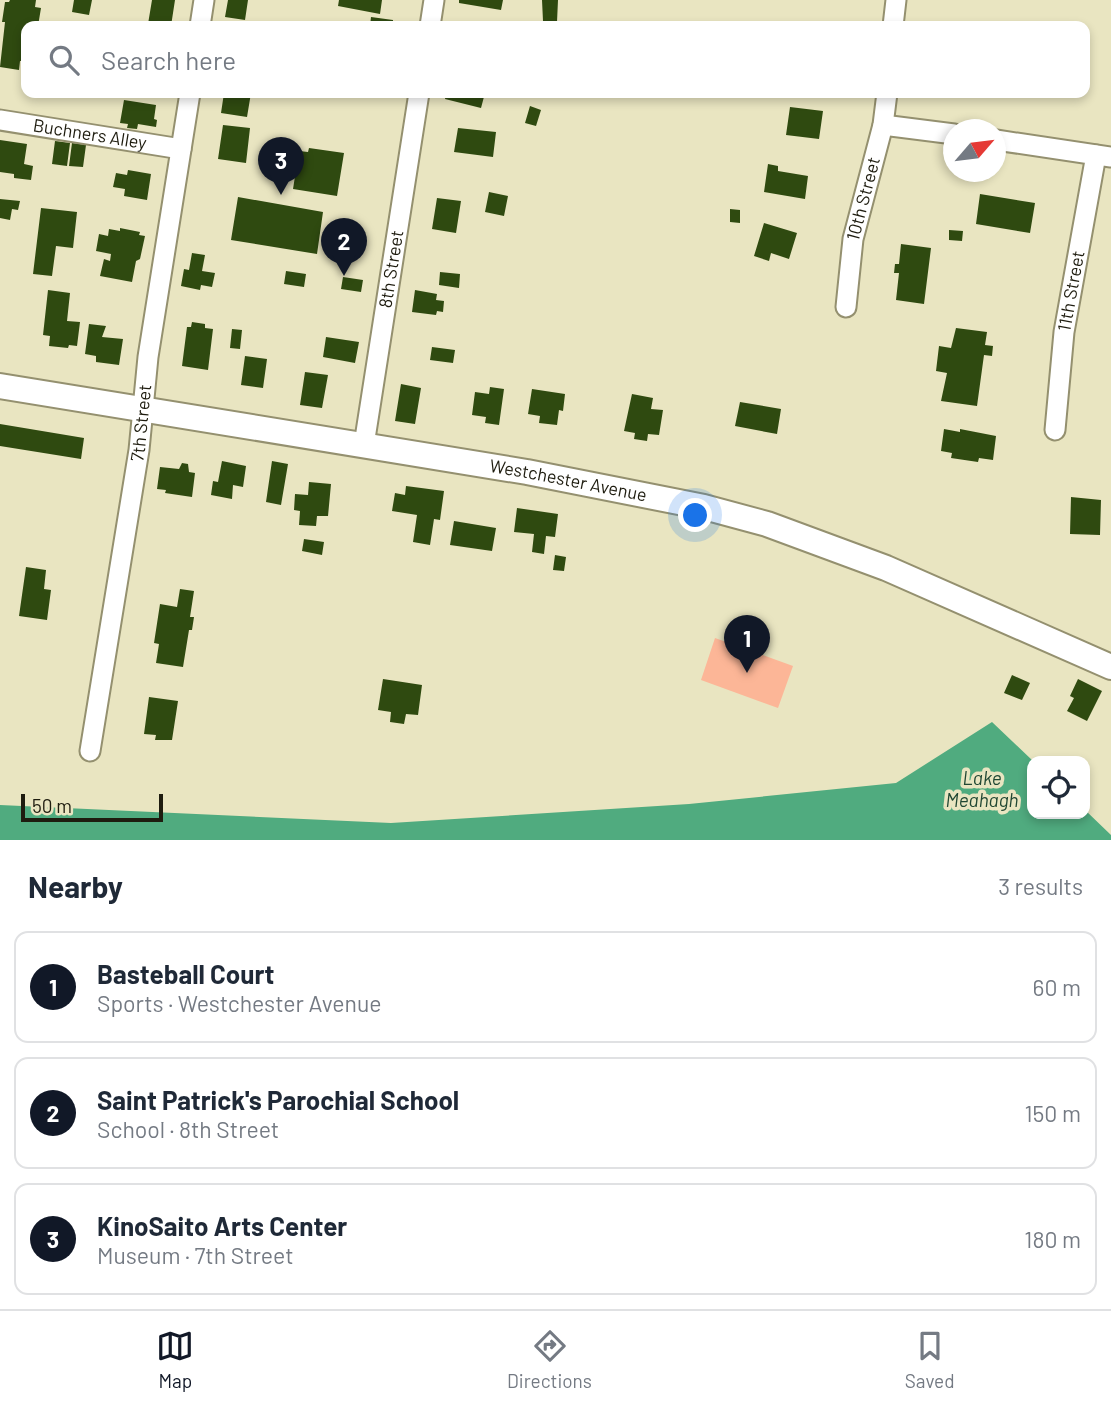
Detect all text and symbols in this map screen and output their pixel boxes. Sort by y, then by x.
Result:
search box [21,21,1090,98]
icon: search [45,41,83,79]
text: Search here [101,44,236,75]
street label: Buchners Alley [32,113,148,153]
north arrow [943,119,1006,182]
pin: 3 [258,137,304,195]
street label: 10th Street [841,154,884,243]
pin: 2 [321,218,367,276]
street label: 8th Street [374,229,407,309]
street label: 11th Street [1052,249,1089,333]
street label: 7th Street [125,383,155,463]
street label: Westchester Avenue [488,454,649,505]
your location [678,498,712,532]
pin: 1 [724,615,770,673]
map controls [1027,756,1090,819]
button: locate [1027,756,1090,819]
water label: Lake Meahagh [946,766,1018,811]
scale bar [21,791,163,823]
text: 50 m [32,794,72,817]
text: Nearby [28,868,123,904]
text: 3 results [998,872,1083,900]
text: Basteball Court [97,958,274,989]
text: 1 [49,973,57,1001]
text: 60 m [1033,973,1081,1001]
text: Sports · Westchester Avenue [97,989,382,1017]
text: Saint Patrick's Parochial School [97,1084,459,1115]
text: 2 [47,1099,59,1127]
text: 150 m [1025,1099,1081,1127]
text: School · 8th Street [97,1115,279,1143]
text: KinoSaito Arts Center [97,1210,347,1241]
text: 3 [47,1225,59,1253]
text: 180 m [1024,1225,1081,1253]
text: Museum · 7th Street [97,1241,294,1269]
tab: Map [156,1327,194,1392]
tab: Directions [507,1327,592,1392]
tab: Saved [905,1327,955,1392]

